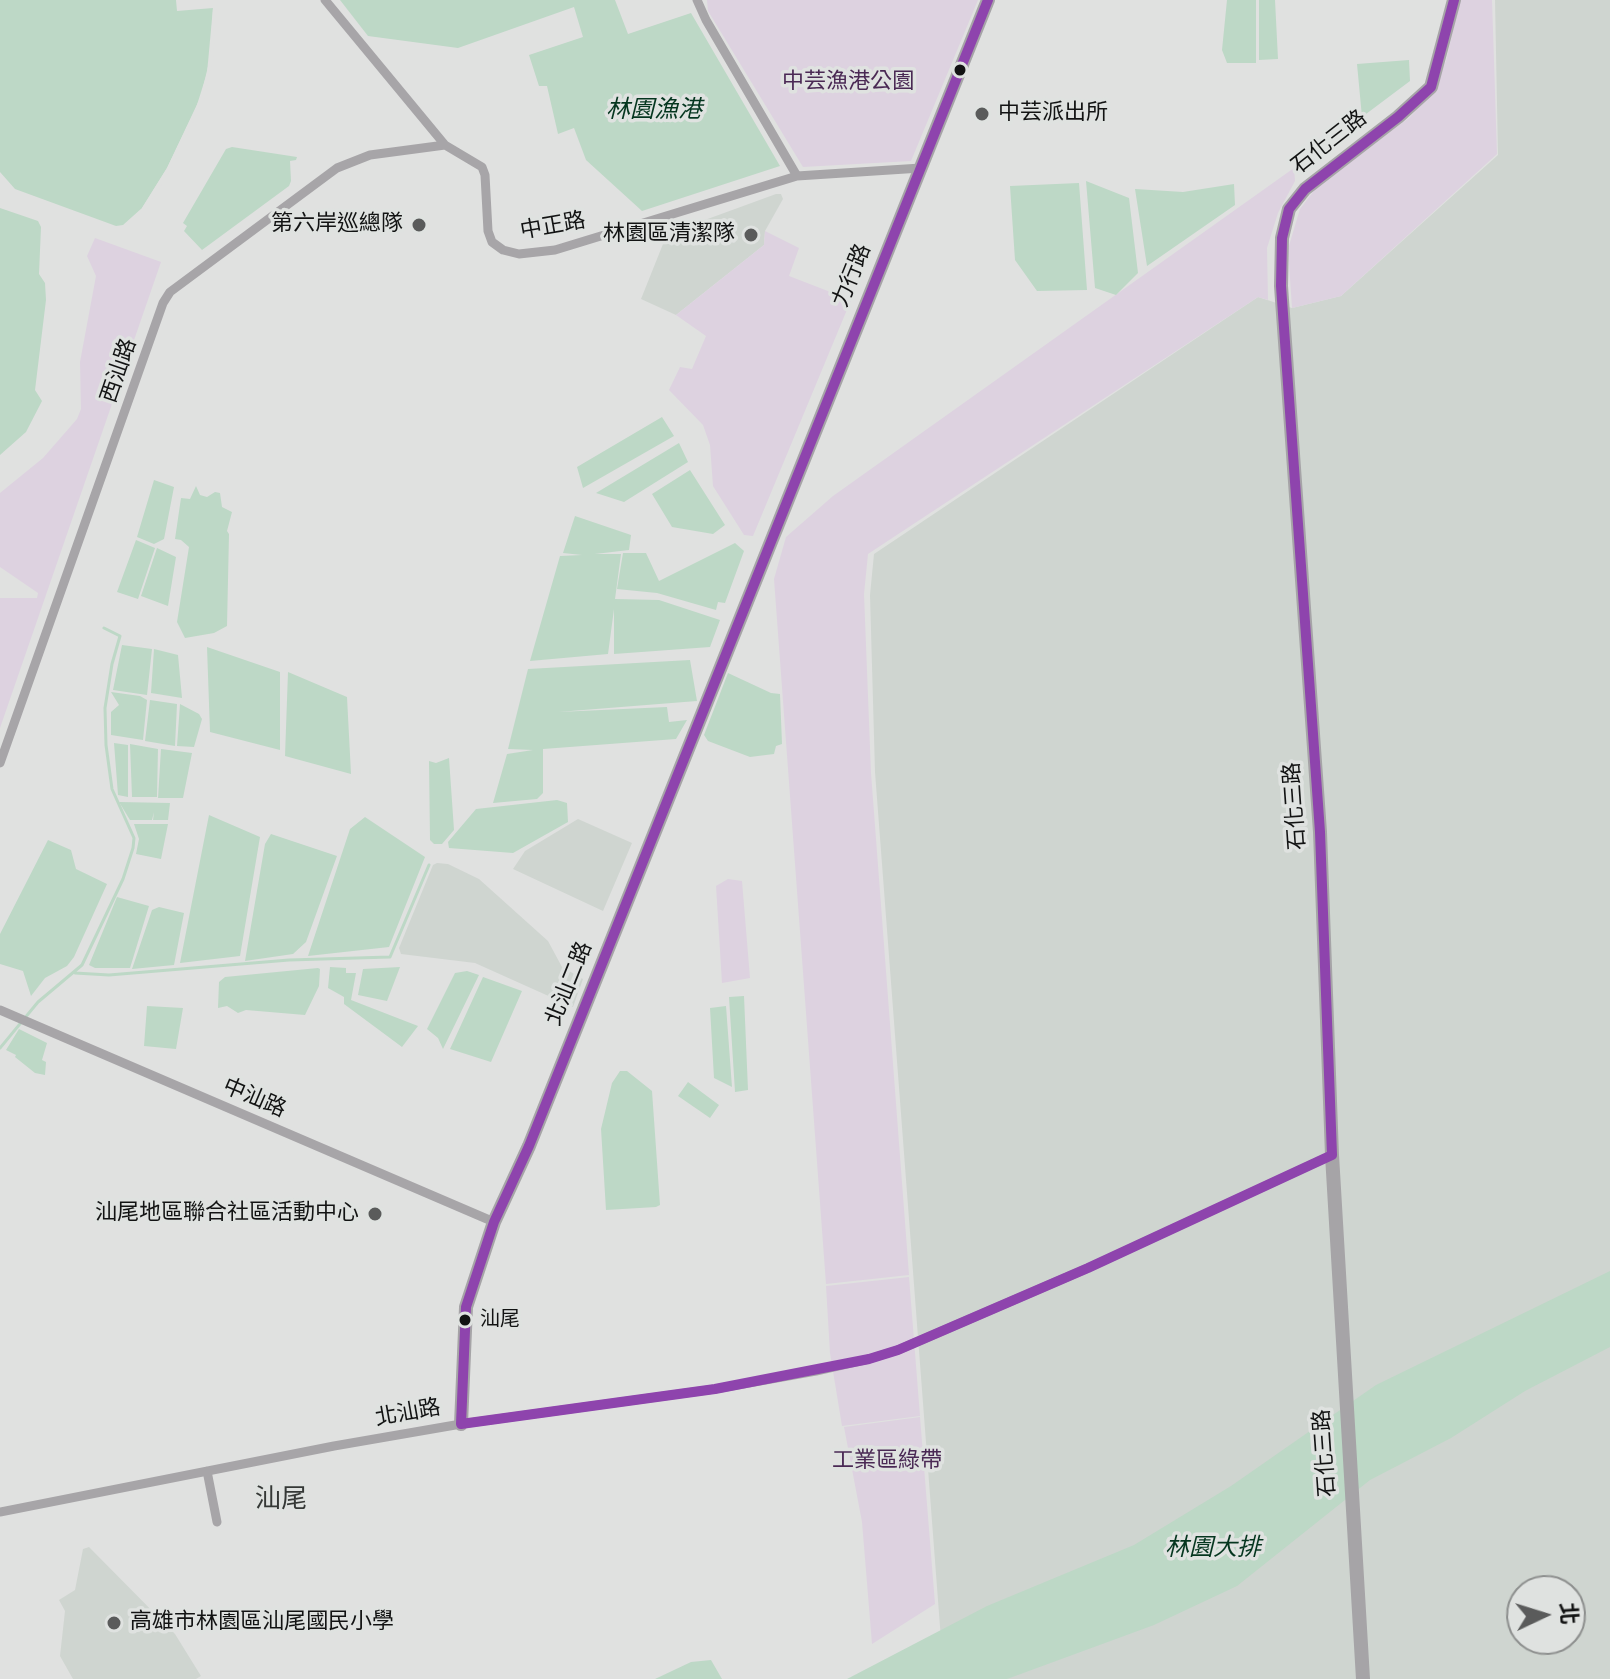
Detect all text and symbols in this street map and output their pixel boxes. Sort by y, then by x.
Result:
unlabelled marker [952,62,968,78]
park label: 中芸漁港公園 [782,70,914,96]
water label: 林園漁港 [606,97,702,125]
place label: 中芸派出所 [998,101,1108,127]
marker: 中芸派出所 [973,105,991,123]
street label: 石化三路 [1287,106,1373,180]
street label: 中正路 [518,208,588,246]
place label: 第六岸巡總隊 [271,212,403,238]
marker: 第六岸巡總隊 [410,216,428,234]
place label: 林園區清潔隊 [603,222,735,248]
marker: 林園區清潔隊 [742,226,760,244]
street label: 力行路 [828,240,878,312]
street label: 西汕路 [97,336,143,406]
street label: 石化三路 [1280,761,1312,851]
street label: 北汕二路 [541,938,599,1030]
street label: 中汕路 [218,1074,290,1124]
place label: 汕尾地區聯合社區活動中心 [95,1201,359,1227]
marker: 汕尾地區聯合社區活動中心 [366,1205,384,1223]
place label: 汕尾 [480,1308,520,1332]
marker: 汕尾 [457,1312,473,1328]
street label: 北汕路 [373,1395,443,1433]
street label: 石化三路 [1310,1408,1342,1498]
park label: 工業區綠帶 [832,1449,942,1475]
district label: 汕尾 [255,1485,307,1517]
water label: 林園大排 [1165,1535,1261,1563]
north arrow [1506,1575,1586,1655]
text: 北 [1552,1601,1584,1625]
place label: 高雄市林園區汕尾國民小學 [130,1610,394,1636]
marker: 高雄市林園區汕尾國民小學 [105,1614,123,1632]

